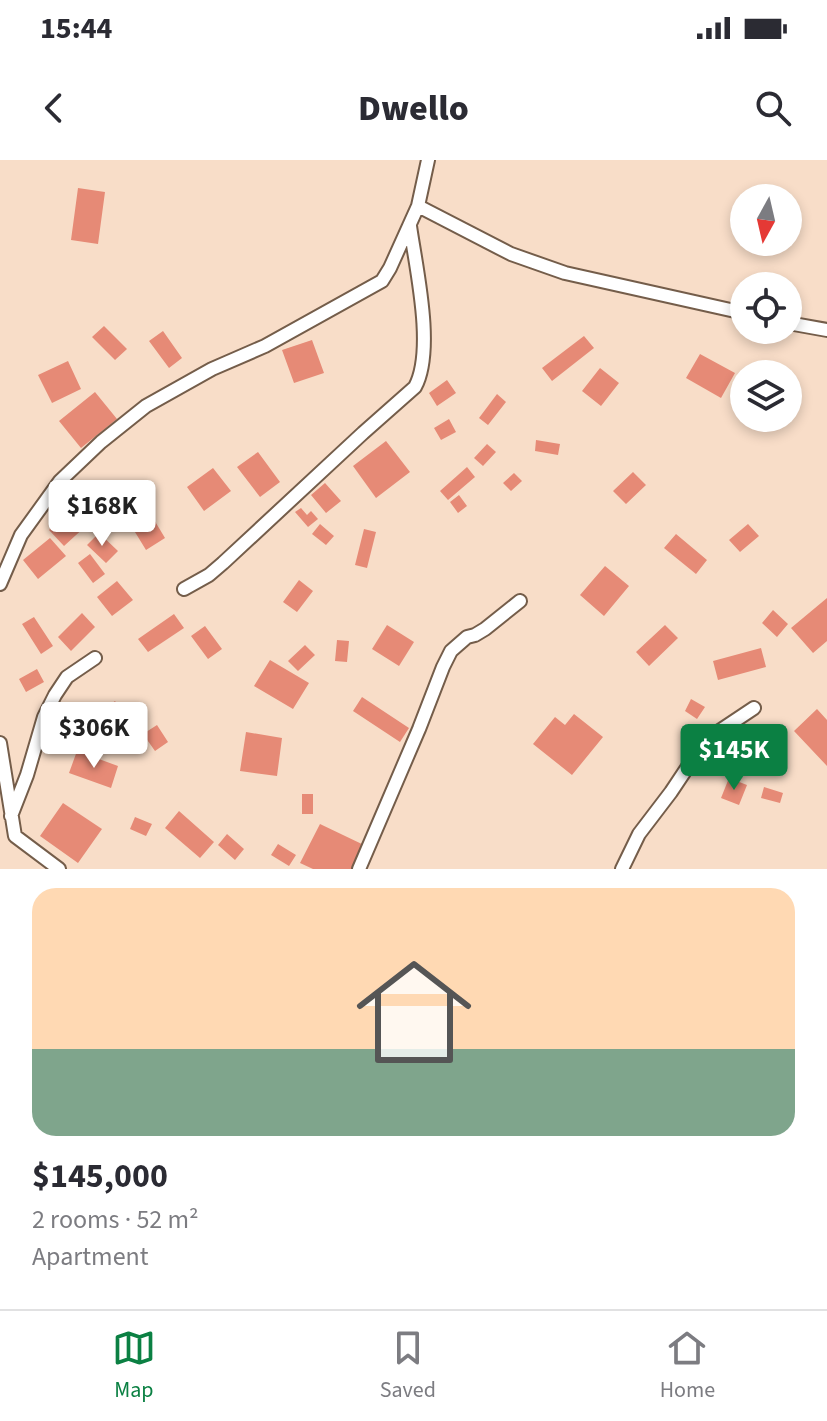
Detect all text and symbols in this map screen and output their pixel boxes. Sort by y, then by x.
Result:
text: 15:44 [40,7,112,50]
text: Dwello [358,83,469,134]
icon: back [32,86,76,130]
icon: search [751,86,795,130]
north arrow [730,184,802,256]
map controls [730,184,802,432]
button: locate [730,272,802,344]
button: layers [730,360,802,432]
pin: $168K [46,480,158,548]
text: $168K [67,487,137,524]
pin: $306K [38,702,150,770]
text: $306K [59,709,129,746]
pin: $145K [678,724,790,792]
text: $145K [699,731,769,768]
icon: home [342,940,486,1084]
text: $145,000 [32,1152,168,1201]
text: 2 rooms · 52 m² [32,1201,199,1238]
text: Apartment [32,1238,149,1275]
tab: Map [112,1326,156,1406]
tab: Saved [380,1326,436,1406]
tab: Home [660,1326,715,1406]

